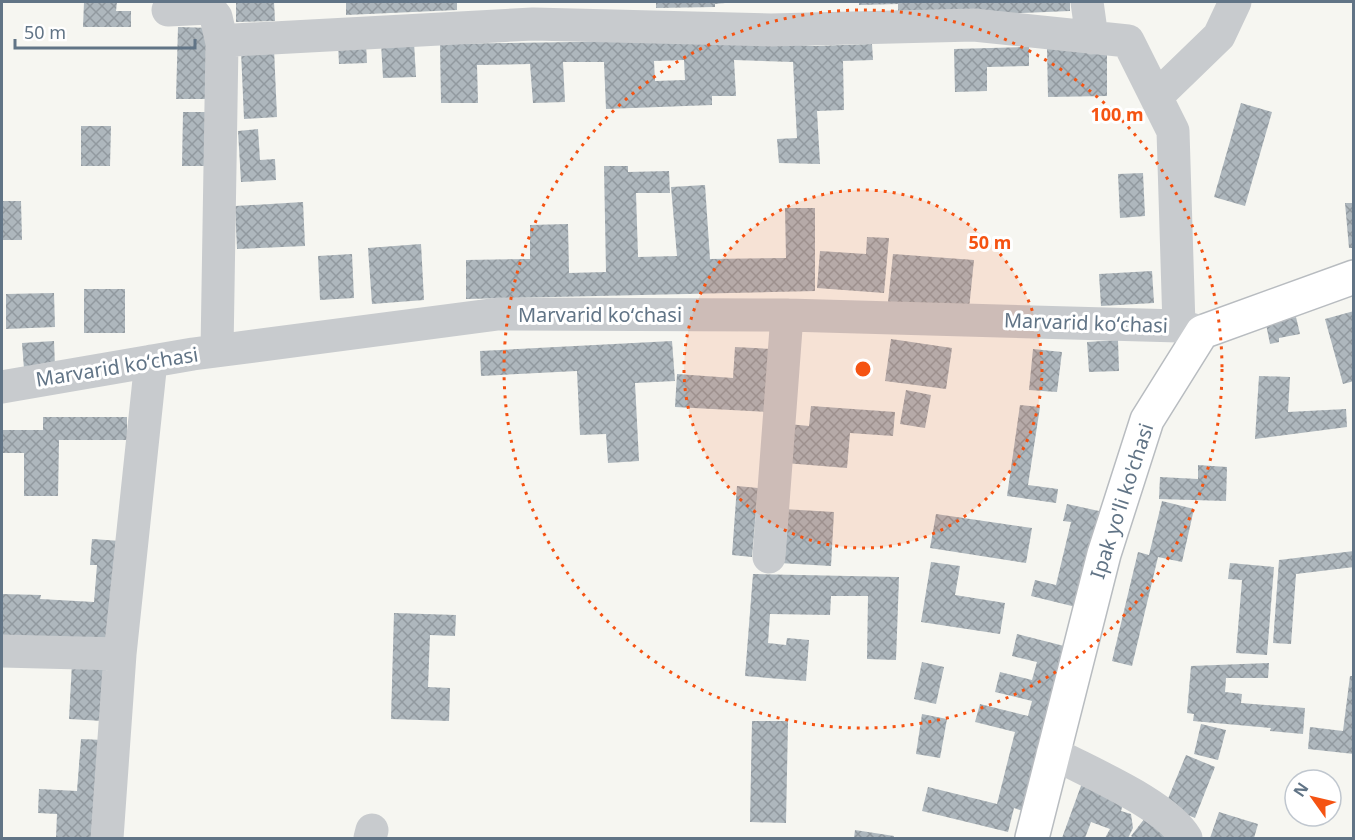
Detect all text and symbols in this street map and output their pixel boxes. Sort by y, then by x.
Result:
scale bar [15,12,195,50]
text: 50 m [24,20,66,44]
text: 100 m [1090,102,1144,126]
text: 50 m [969,230,1011,254]
street label: Marvarid koʻchasi [518,301,682,328]
street label: Marvarid koʻchasi [1004,306,1169,339]
street label: Marvarid koʻchasi [34,340,200,393]
centre of rings [853,359,873,379]
street label: Ipak yo'li ko'chasi [1084,420,1159,582]
north arrow [1283,768,1343,828]
text: N [1288,778,1313,801]

